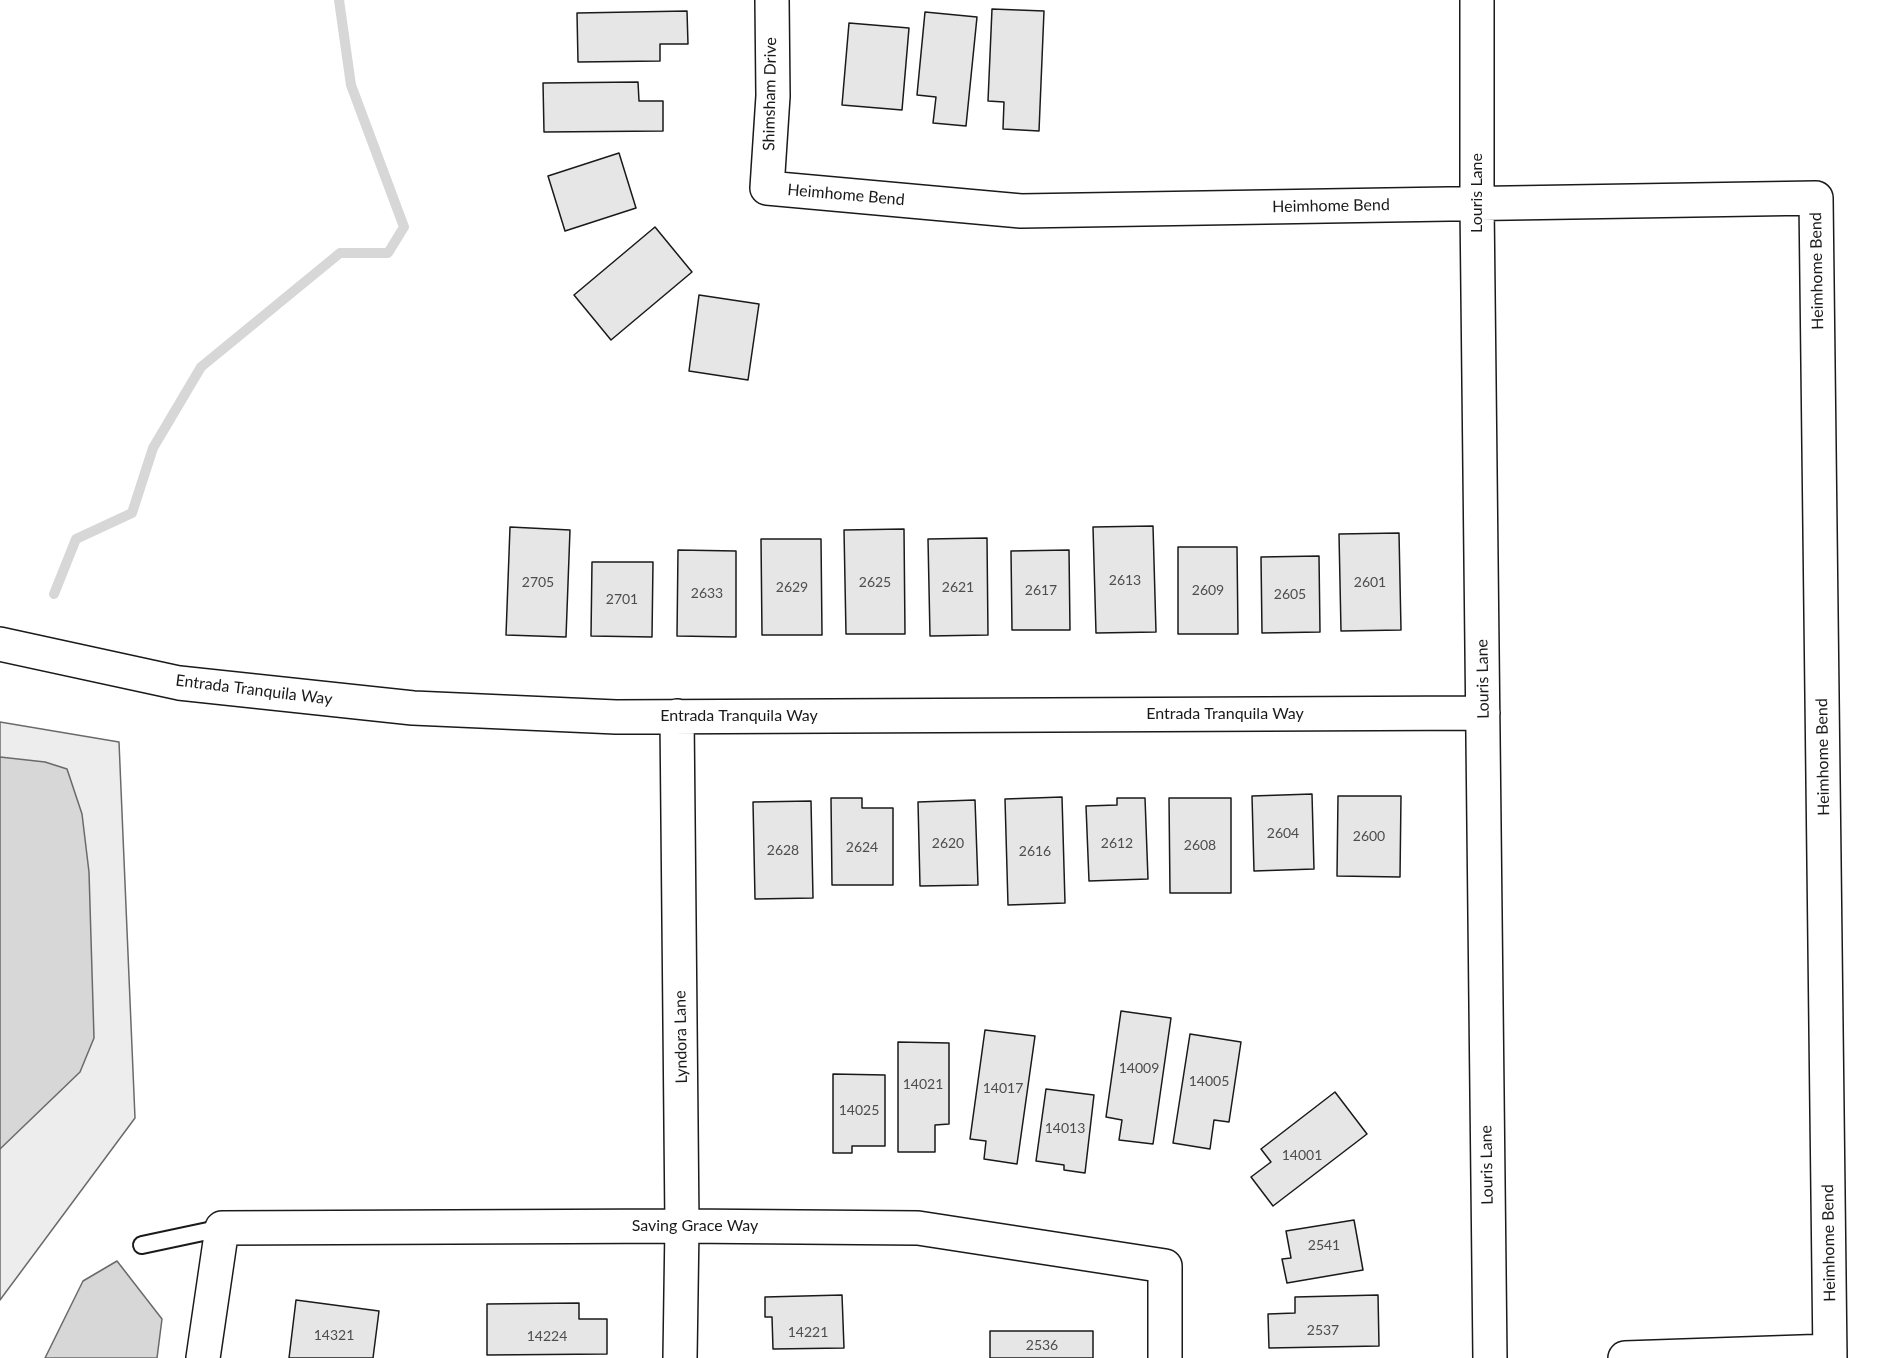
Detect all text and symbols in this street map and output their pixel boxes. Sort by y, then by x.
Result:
street label: Shimsham Drive [759,37,781,151]
street label: Louris Lane [1467,153,1487,233]
street label: Heimhome Bend [787,180,905,210]
street label: Heimhome Bend [1272,195,1390,217]
street label: Heimhome Bend [1806,212,1828,330]
house number: 2613 [1109,572,1141,588]
house number: 2705 [522,574,554,590]
house number: 2625 [859,574,891,590]
house number: 2601 [1354,574,1386,590]
house number: 2629 [776,579,808,595]
house number: 2621 [942,579,974,595]
house number: 2617 [1025,582,1057,598]
house number: 2609 [1192,582,1224,598]
house number: 2633 [691,585,723,601]
house number: 2605 [1274,586,1306,602]
house number: 2701 [606,591,638,607]
street label: Louris Lane [1473,639,1493,719]
street label: Entrada Tranquila Way [175,671,333,709]
street label: Heimhome Bend [1812,698,1834,816]
street label: Entrada Tranquila Way [1146,704,1304,724]
street label: Entrada Tranquila Way [660,706,818,726]
house number: 2604 [1267,825,1299,841]
house number: 2600 [1353,828,1385,844]
house number: 2620 [932,835,964,851]
house number: 2612 [1101,835,1133,851]
house number: 2608 [1184,837,1216,853]
house number: 2624 [846,839,878,855]
house number: 2628 [767,842,799,858]
house number: 2616 [1019,843,1051,859]
street label: Lyndora Lane [671,990,691,1084]
house number: 14009 [1119,1060,1159,1076]
house number: 14005 [1189,1073,1229,1089]
house number: 14021 [903,1076,943,1092]
house number: 14017 [983,1080,1023,1096]
house number: 14025 [839,1102,879,1118]
house number: 14013 [1045,1120,1085,1136]
street label: Louris Lane [1477,1125,1497,1205]
house number: 14001 [1282,1147,1322,1163]
street label: Heimhome Bend [1818,1184,1840,1302]
street label: Saving Grace Way [632,1216,758,1236]
house number: 2541 [1308,1237,1340,1253]
house number: 2537 [1307,1322,1339,1338]
house number: 14221 [788,1324,828,1340]
house number: 14321 [314,1327,354,1343]
house number: 14224 [527,1328,567,1344]
house number: 2536 [1026,1337,1058,1353]

